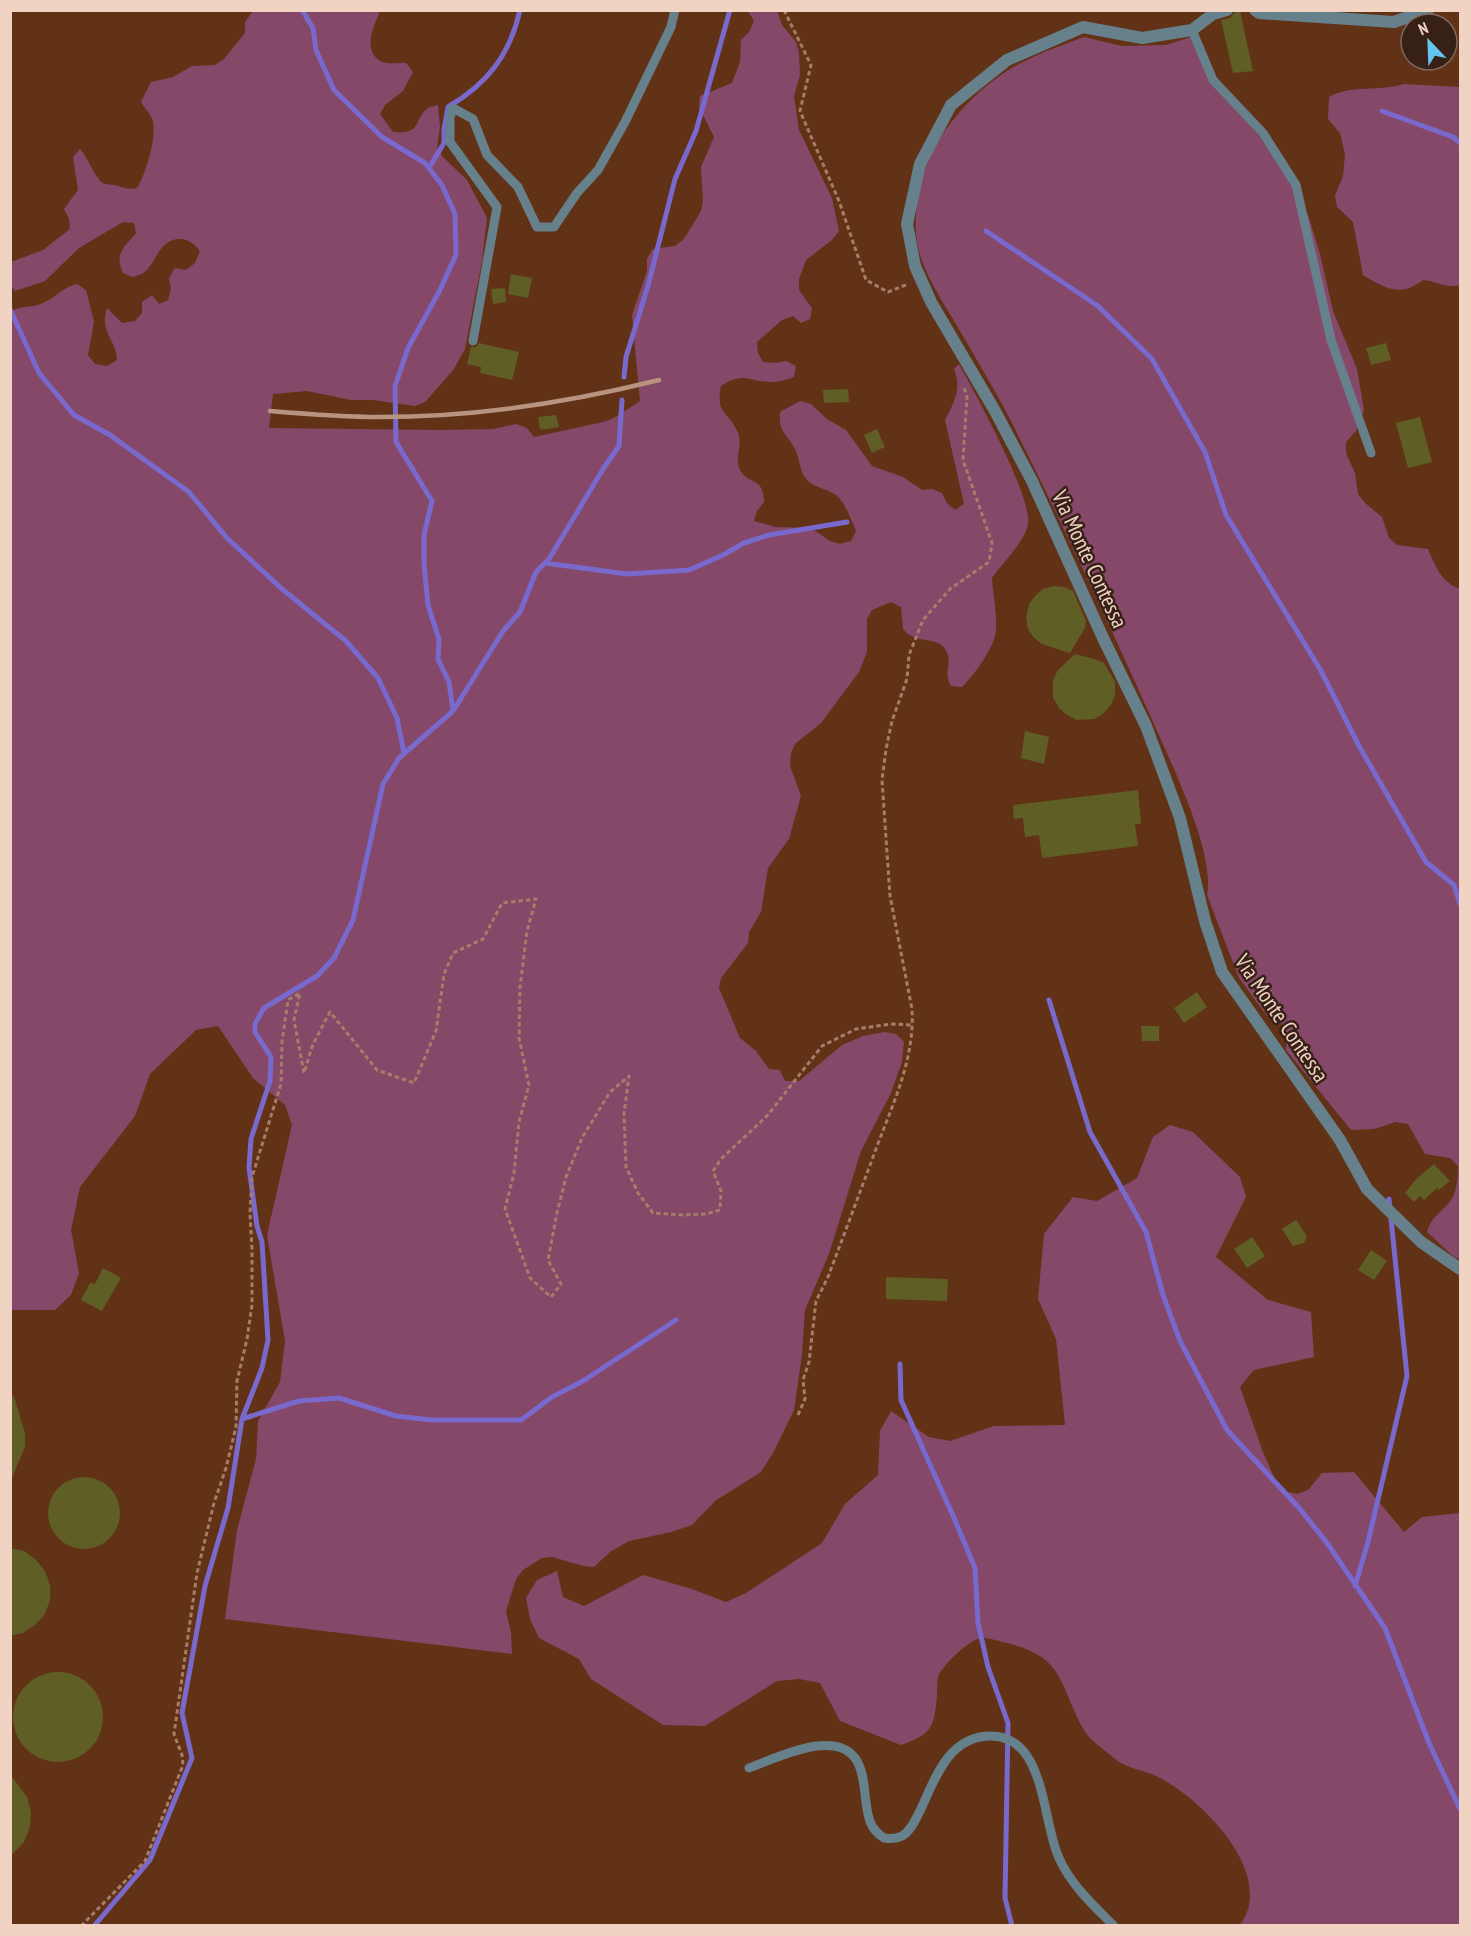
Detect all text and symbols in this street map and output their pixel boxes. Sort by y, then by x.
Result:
north arrow [1399,12,1459,72]
text: N [1415,17,1431,39]
street label: Via Monte Contessa [1046,485,1134,632]
street label: Via Monte Contessa [1228,948,1335,1087]

